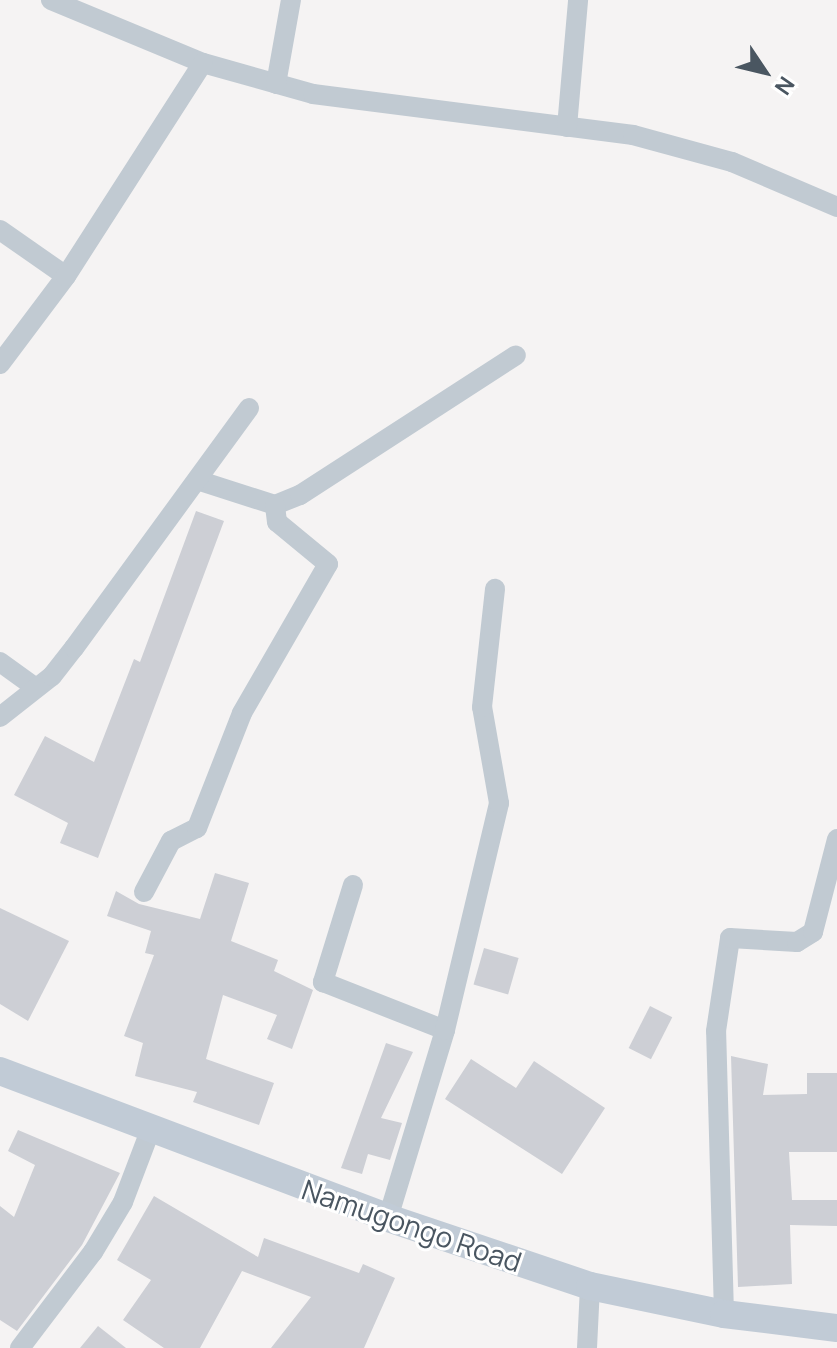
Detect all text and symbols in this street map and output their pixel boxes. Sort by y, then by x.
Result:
north arrow [725,32,805,112]
text: N [768,71,801,101]
street label: Namugongo Road [298,1172,526,1278]

